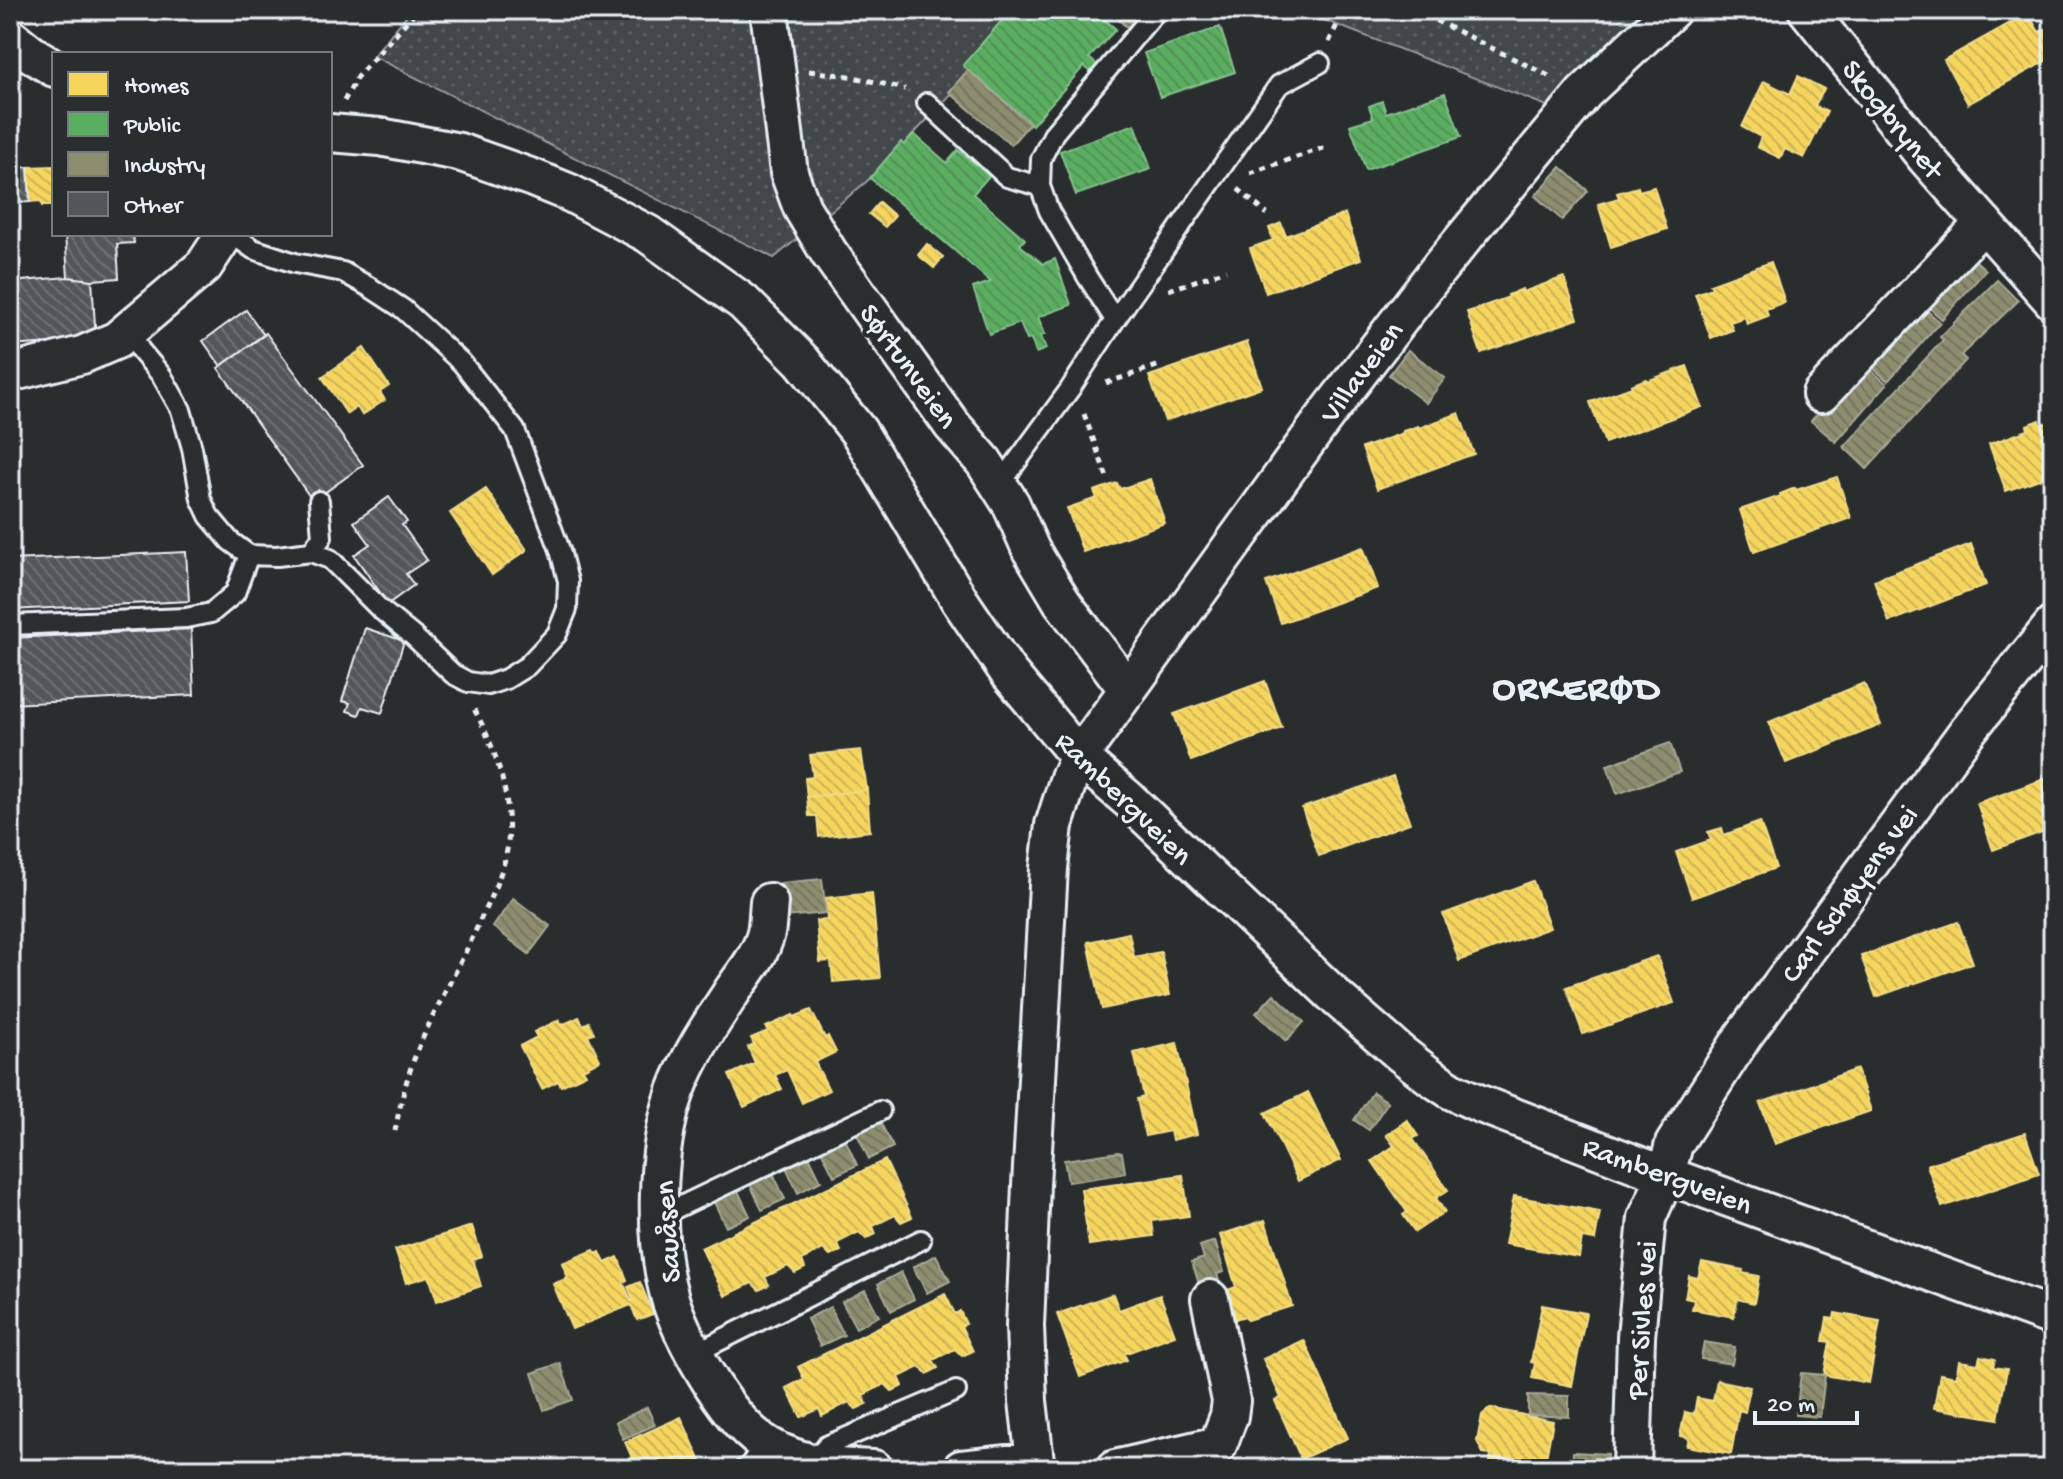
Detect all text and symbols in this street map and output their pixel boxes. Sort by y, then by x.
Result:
legend [52,52,332,236]
street label: Skogbrynet [1832,54,1951,190]
text: Homes [124,73,190,102]
text: Public [123,113,181,142]
text: Industry [124,153,206,182]
text: Other [124,193,185,222]
street label: Sørtunveien [849,298,963,437]
street label: Villaveien [1314,316,1413,432]
district label: ORKERØD [1493,669,1661,713]
street label: Rambergveien [1046,726,1198,875]
street label: Carl Schøyens vei [1775,800,1928,991]
street label: Rambergveien [1577,1131,1756,1225]
street label: Sauåsen [649,1180,692,1284]
street label: Per Sivles vei [1621,1240,1667,1402]
scale bar [1755,1375,1857,1425]
text: 20 m [1767,1392,1815,1421]

